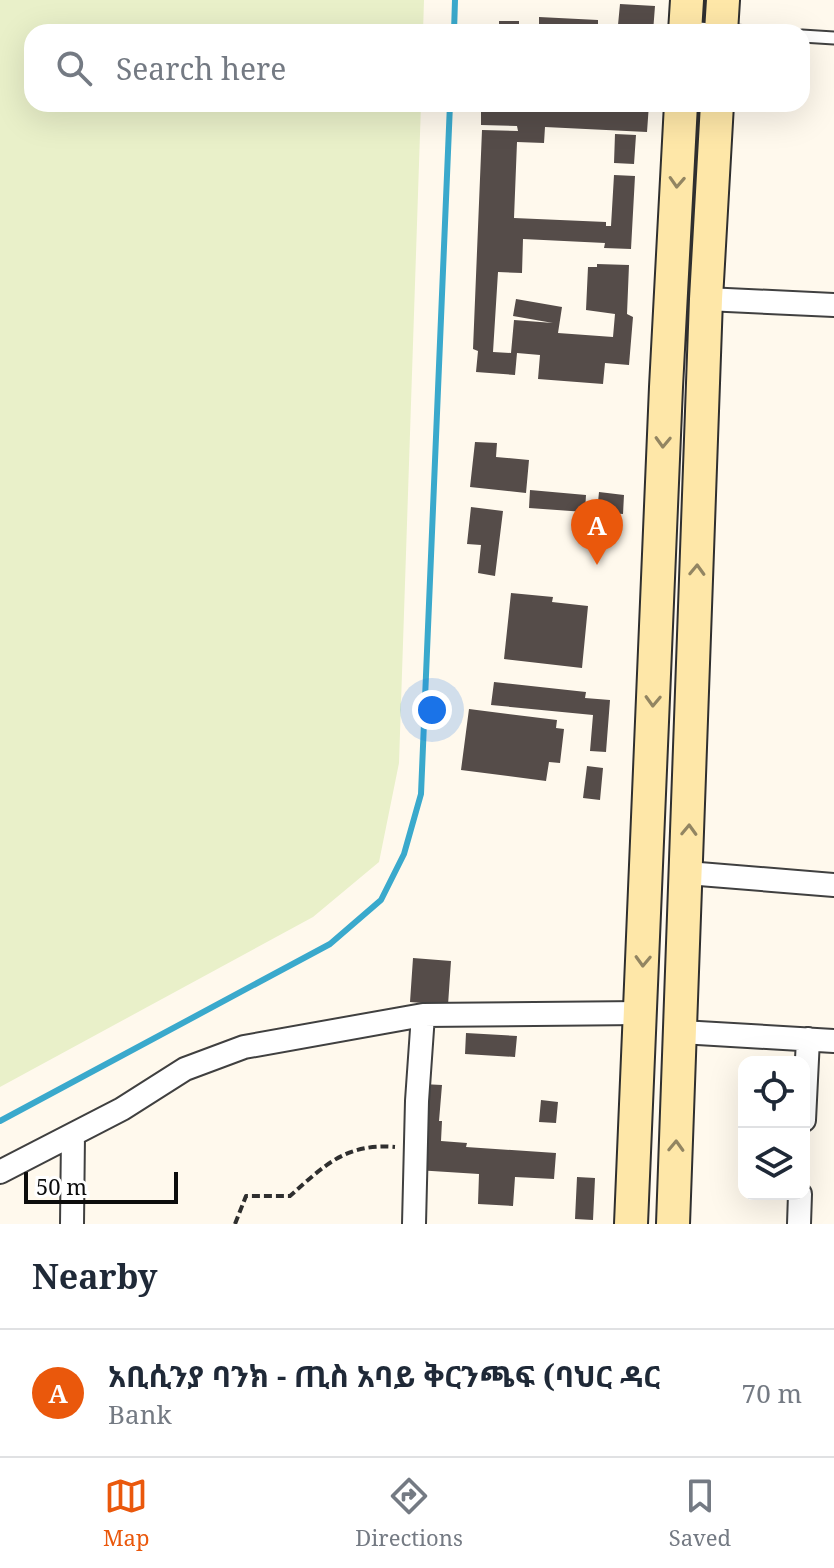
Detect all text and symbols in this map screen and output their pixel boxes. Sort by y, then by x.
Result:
search box [24,24,810,112]
icon: search [52,46,96,90]
text: Search here [116,48,286,89]
one-way arrow [669,176,686,189]
one-way arrow [655,436,672,449]
pin: A [571,499,623,565]
one-way arrow [689,563,706,576]
your location [412,690,452,730]
one-way arrow [645,695,662,708]
one-way arrow [680,823,697,836]
one-way arrow [634,955,651,968]
map controls [738,1056,810,1200]
button: locate [738,1056,810,1128]
button: layers [738,1128,810,1200]
one-way arrow [668,1139,685,1152]
scale bar [24,1168,178,1204]
text: 50 m [36,1171,87,1201]
text: Nearby [32,1253,158,1299]
text: አቢሲንያ ባንክ - ጢስ አባይ ቅርንጫፍ (ባህር ዳር [108,1355,660,1396]
text: A [48,1375,68,1411]
text: 70 m [742,1375,802,1411]
text: Bank [108,1396,172,1432]
tab: Map [103,1474,149,1552]
tab: Directions [355,1474,463,1552]
tab: Saved [669,1474,731,1552]

